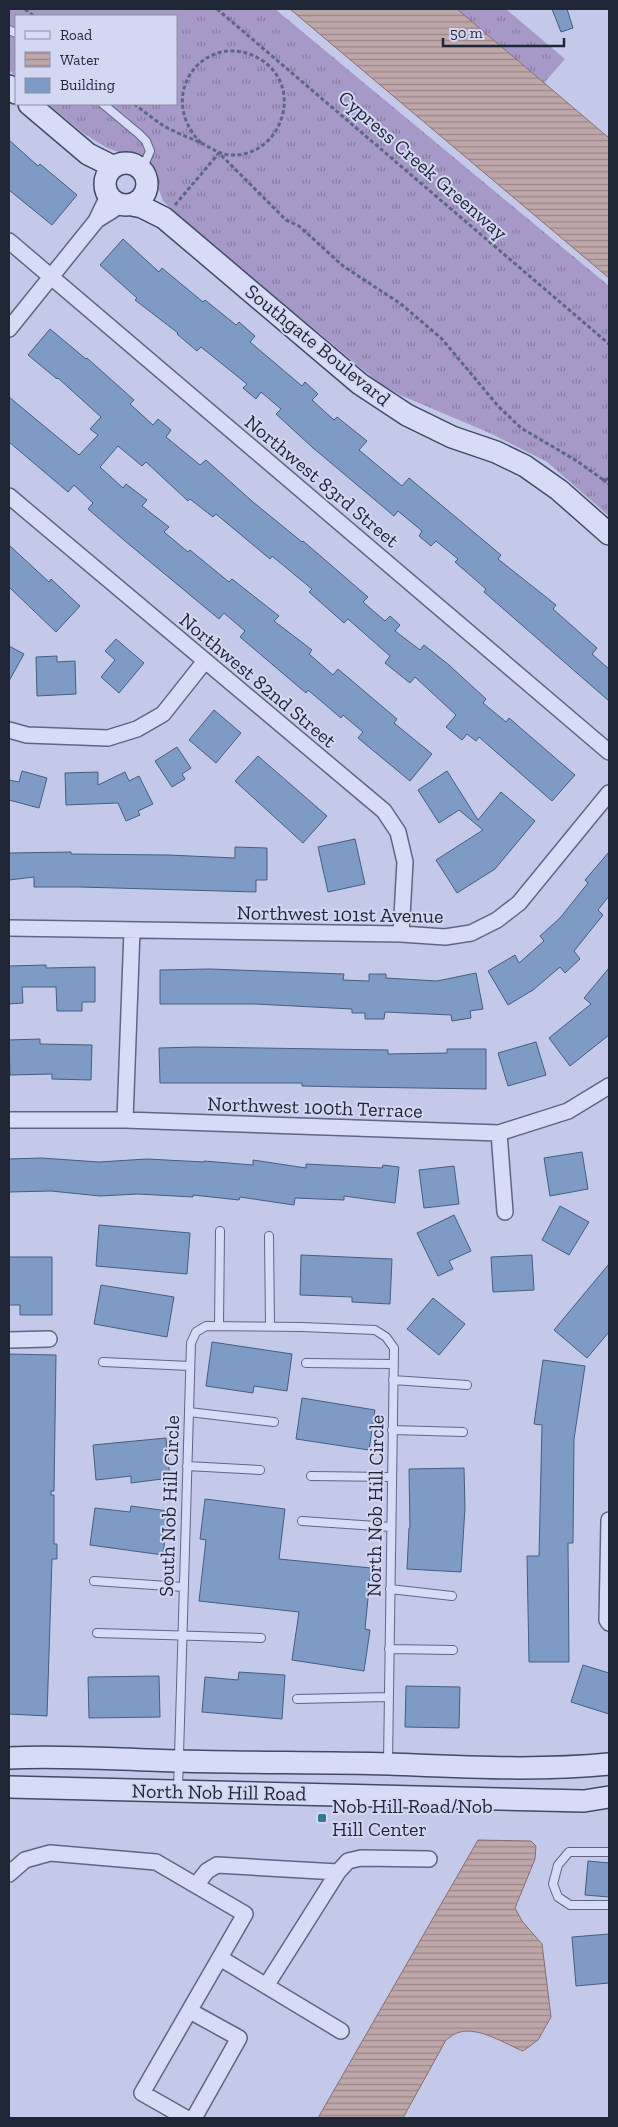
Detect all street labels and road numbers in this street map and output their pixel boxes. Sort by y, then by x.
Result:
street label: Cypress Creek Greenway [334,85,513,245]
street label: Southgate Boulevard [241,279,395,411]
street label: Northwest 83rd Street [240,410,404,553]
street label: Northwest 82nd Street [175,607,342,753]
street label: Northwest 101st Avenue [236,900,444,928]
street label: Northwest 100th Terrace [207,1091,423,1123]
street label: South Nob Hill Circle [154,1415,184,1597]
street label: North Nob Hill Circle [361,1415,389,1597]
street label: North Nob Hill Road [131,1778,307,1806]

